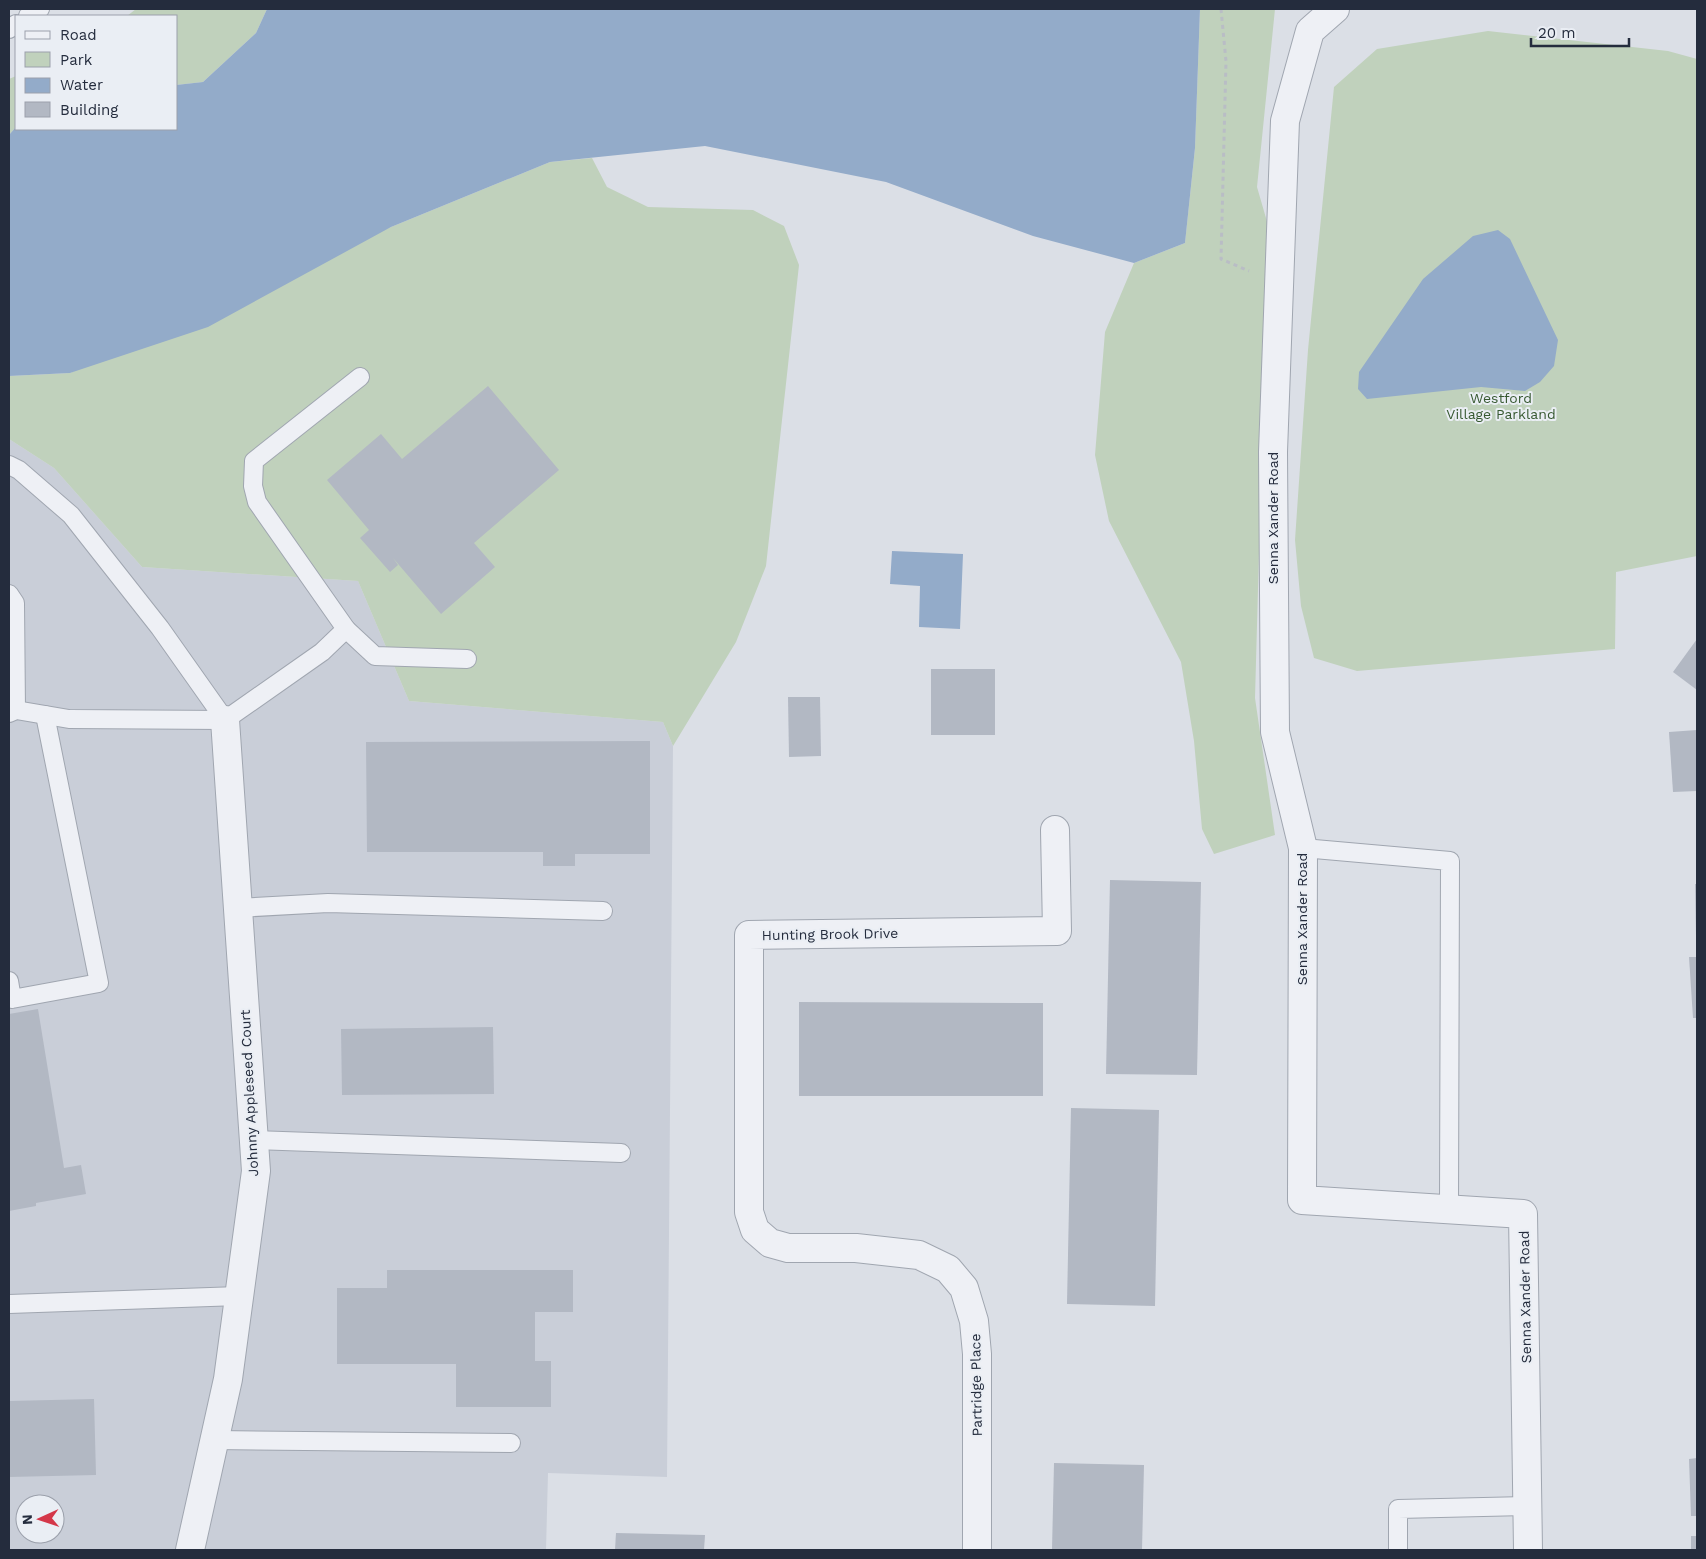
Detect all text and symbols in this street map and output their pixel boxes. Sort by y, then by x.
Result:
legend [15,15,178,130]
scale bar [1531,15,1628,47]
text: 20 m [1538,24,1576,42]
text: Road [60,26,97,44]
text: Park [60,51,93,69]
text: Water [60,76,103,94]
text: Building [60,101,118,119]
park label: Westford Village Parkland [1446,390,1556,422]
street label: Senna Xander Road [1265,452,1281,584]
street label: Senna Xander Road [1294,853,1310,985]
street label: Hunting Brook Drive [762,925,898,943]
street label: Johnny Appleseed Court [237,1009,261,1177]
street label: Senna Xander Road [1516,1231,1534,1363]
street label: Partridge Place [967,1333,985,1437]
north arrow [15,1494,65,1544]
text: N [19,1514,35,1525]

